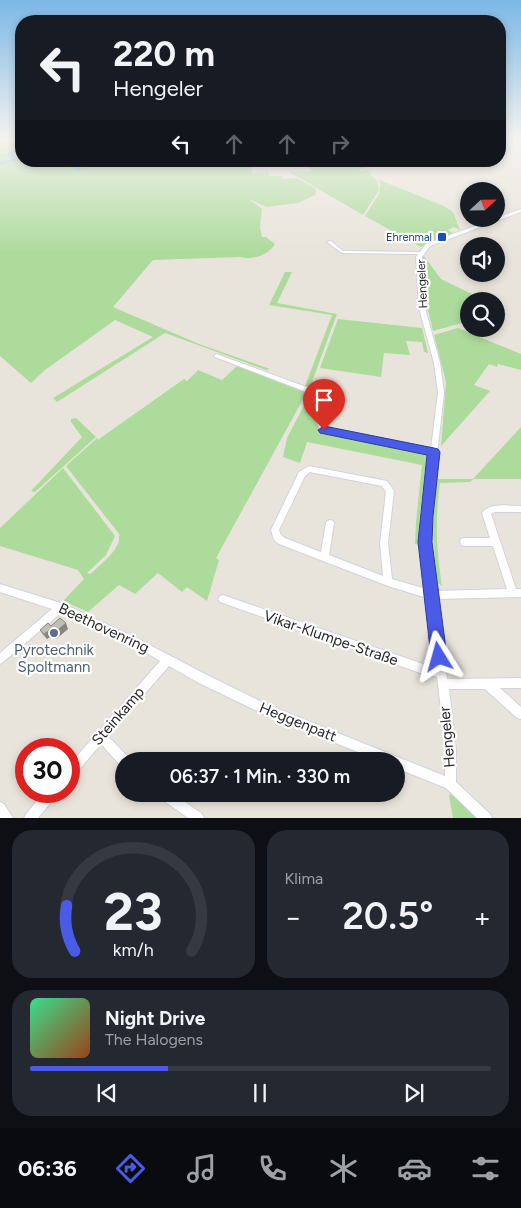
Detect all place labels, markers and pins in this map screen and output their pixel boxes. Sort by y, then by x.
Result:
place label: Ehrenmal [386,231,432,244]
marker: Ehrenmal [436,231,448,243]
pin [303,379,345,430]
marker: Pyrotechnik Spoltmann [48,627,60,639]
place label: Pyrotechnik Spoltmann [14,641,95,676]

